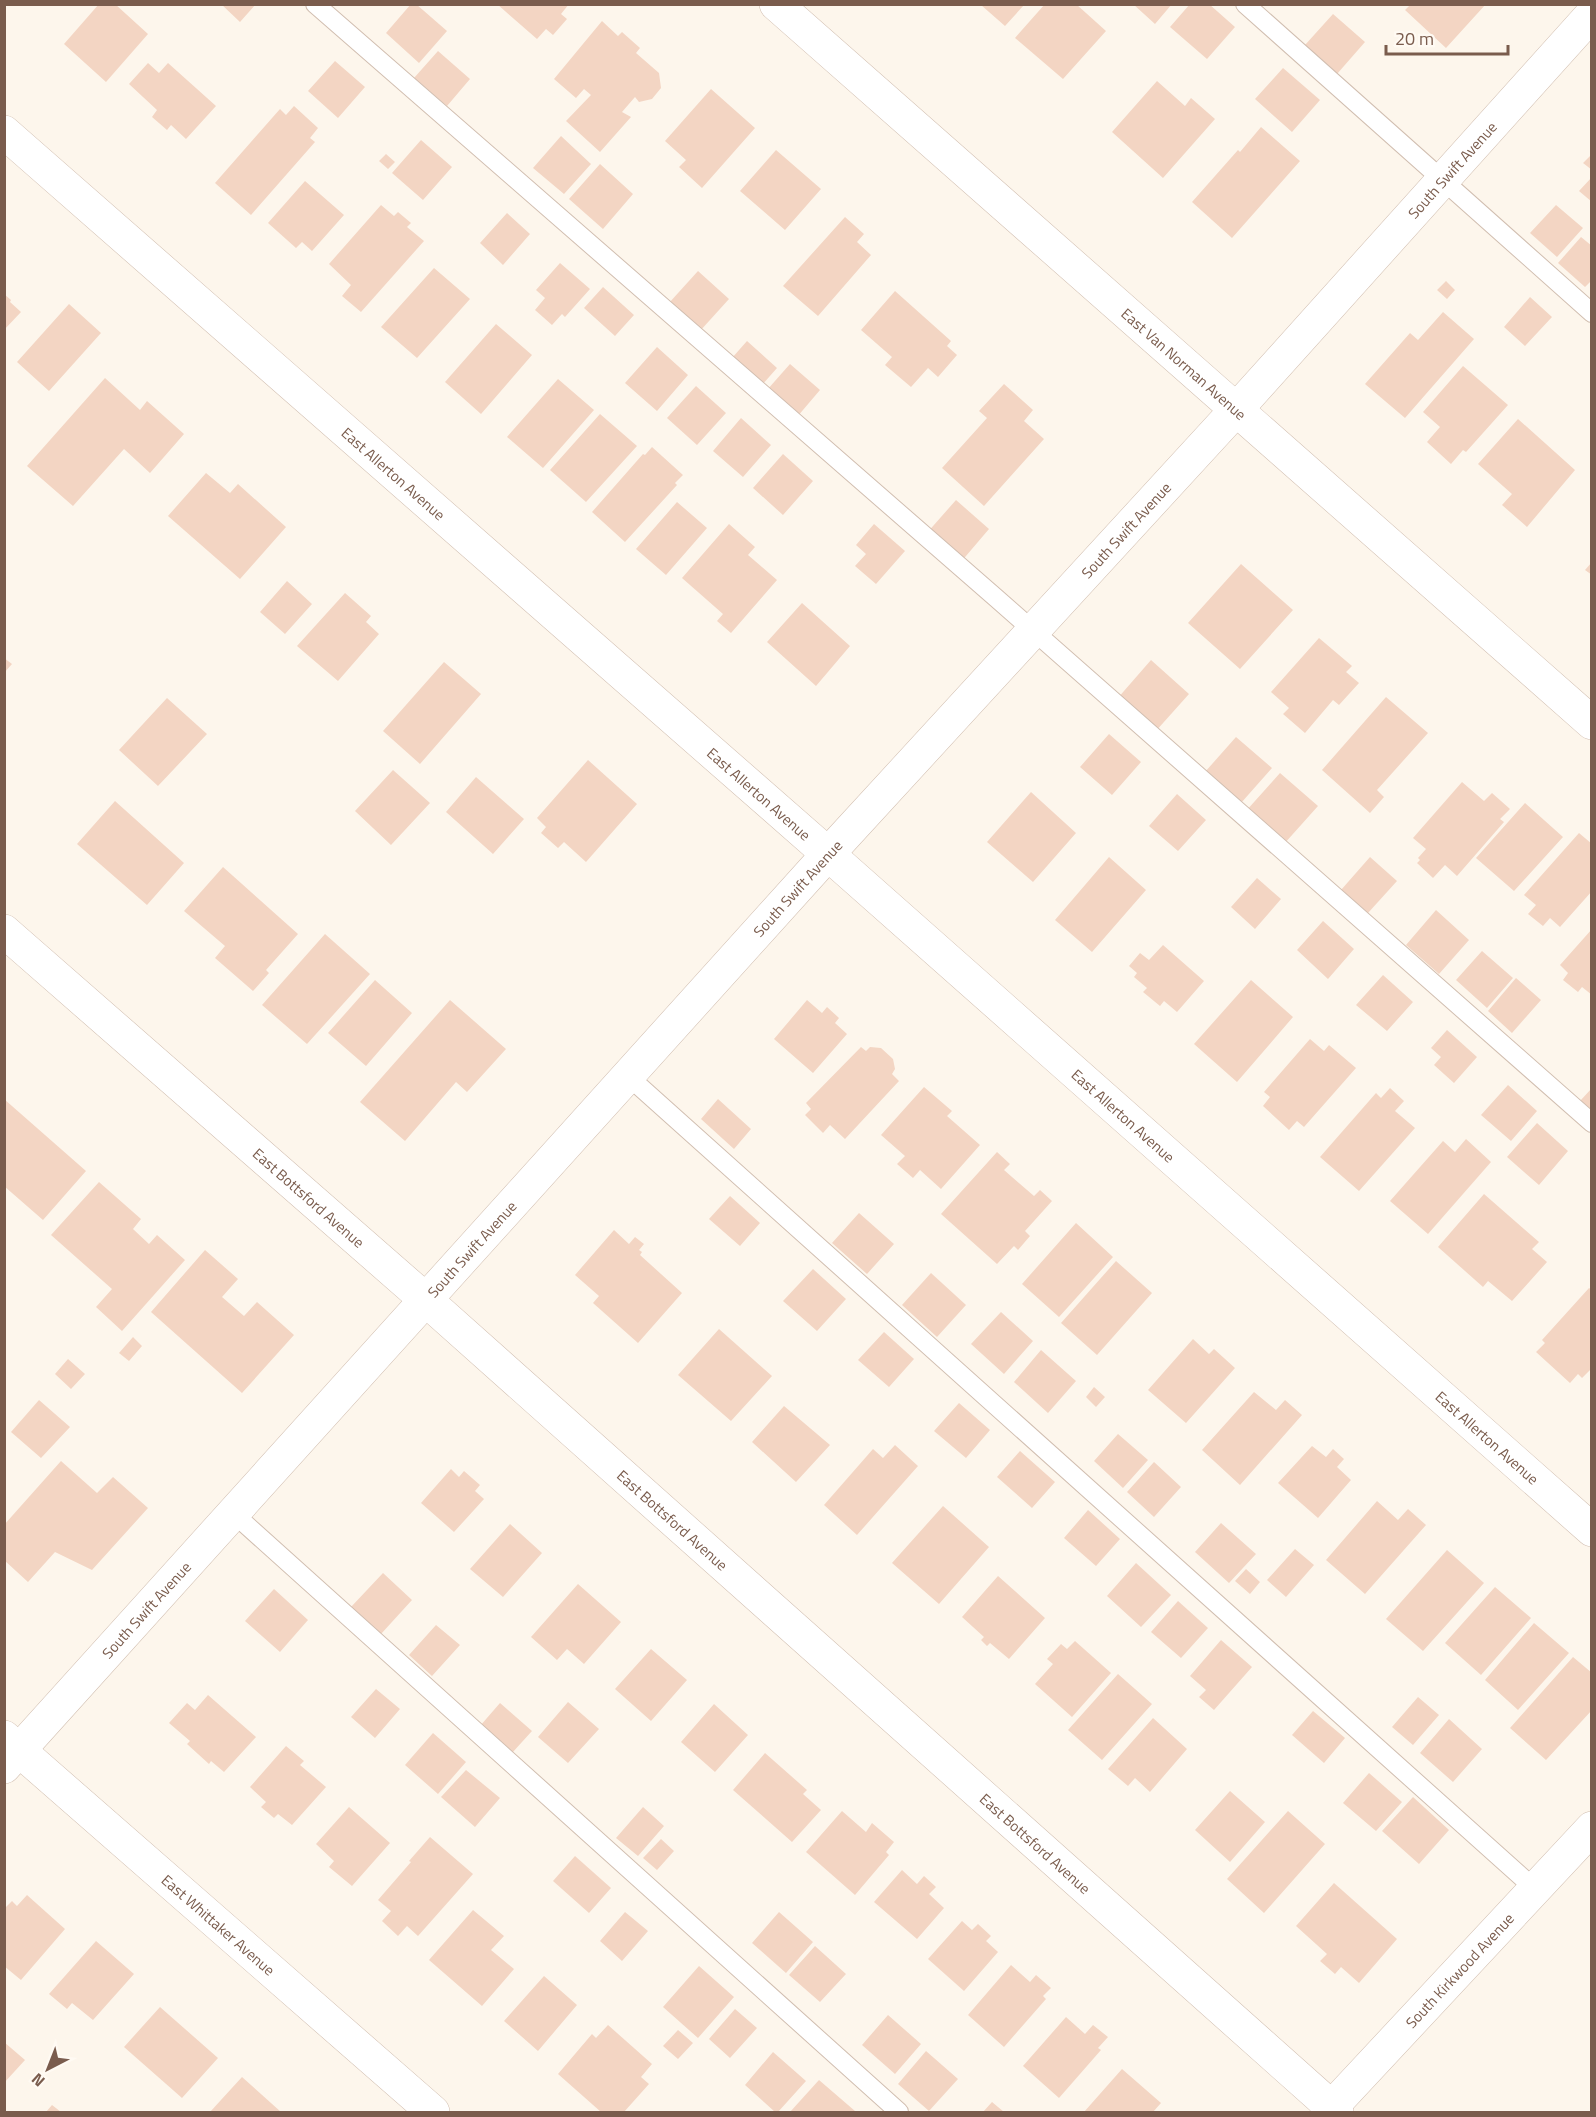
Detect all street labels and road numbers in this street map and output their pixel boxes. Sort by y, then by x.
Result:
street label: South Swift Avenue [1402,116,1502,223]
street label: East Van Norman Avenue [1116,302,1252,425]
street label: East Allerton Avenue [337,421,451,525]
street label: South Swift Avenue [1075,476,1176,583]
street label: East Allerton Avenue [702,742,816,846]
street label: South Swift Avenue [747,834,847,942]
street label: East Allerton Avenue [1067,1063,1180,1168]
street label: East Bottsford Avenue [248,1142,370,1253]
street label: South Swift Avenue [422,1195,522,1303]
street label: East Allerton Avenue [1430,1385,1544,1490]
street label: East Bottsford Avenue [612,1464,733,1576]
street label: South Swift Avenue [96,1556,196,1663]
street label: East Bottsford Avenue [975,1787,1096,1899]
street label: East Whittaker Avenue [157,1868,280,1981]
street label: South Kirkwood Avenue [1400,1907,1519,2033]

